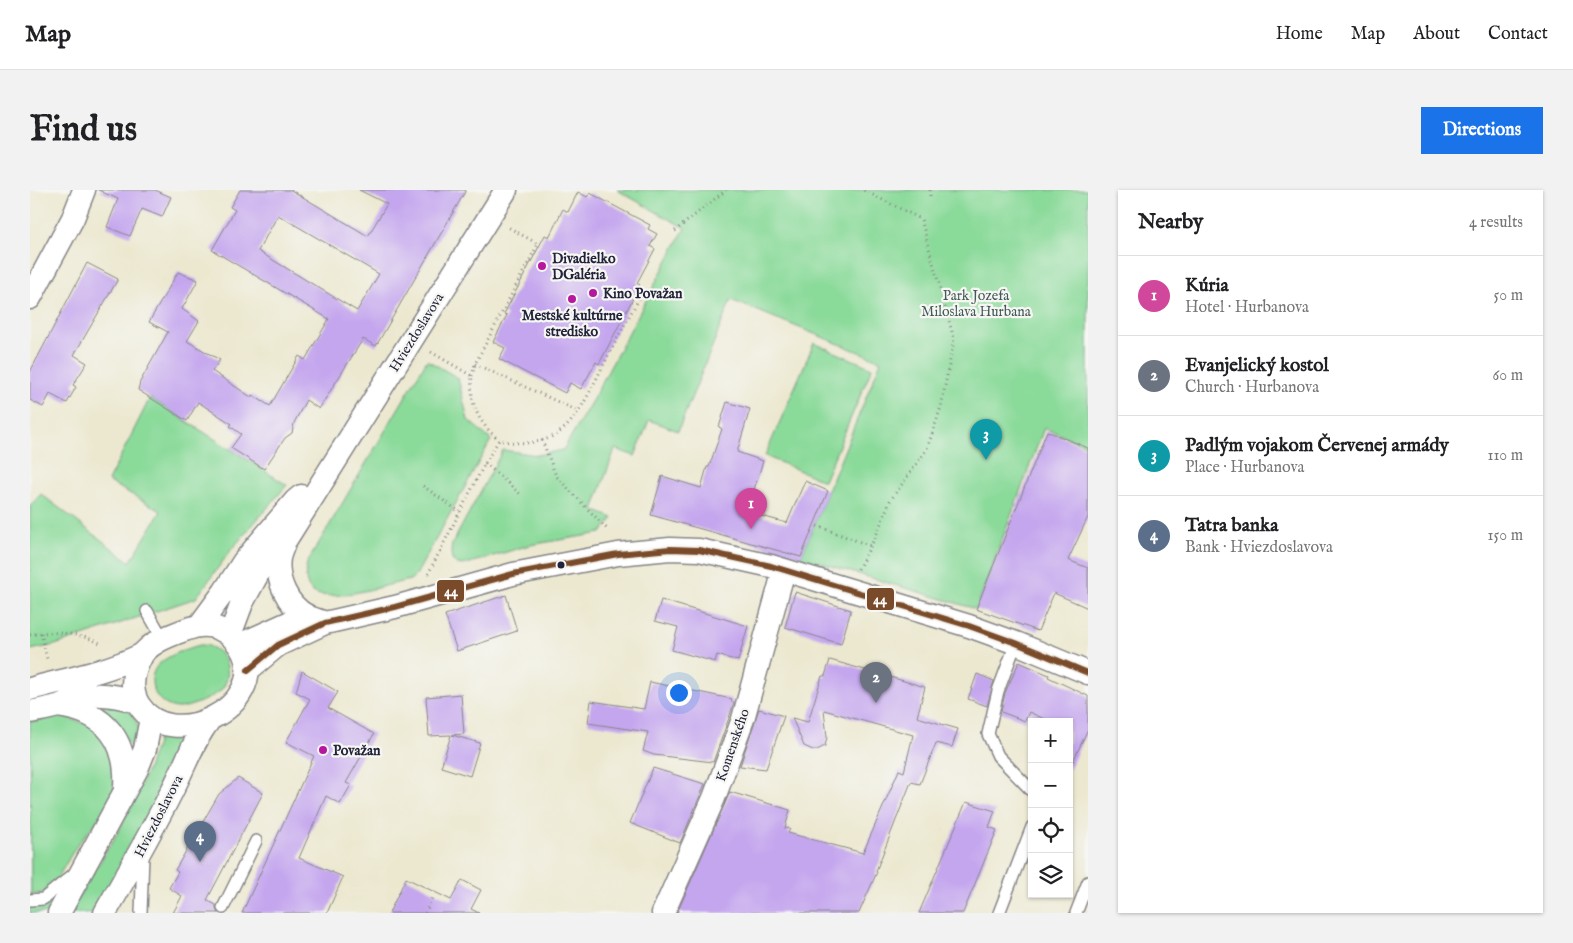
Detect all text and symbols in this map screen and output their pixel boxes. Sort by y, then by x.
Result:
text: Map [25,19,71,50]
text: Home [1276,23,1323,46]
text: Map [1351,23,1385,46]
text: About [1413,23,1460,46]
text: Contact [1488,23,1548,46]
button: Directions [1421,107,1543,154]
text: Find us [30,108,137,153]
text: Nearby [1138,209,1203,236]
text: 4 results [1469,213,1523,233]
place label: Divadielko DGaléria [552,250,616,284]
marker: Divadielko DGaléria [536,260,548,272]
text: Kúria [1185,274,1229,298]
place label: Kino Považan [603,285,683,303]
text: 1 [1151,286,1157,306]
text: 50 m [1494,286,1523,306]
marker: Kino Považan [587,287,599,299]
park label: Park Jozefa Miloslava Hurbana [921,287,1032,321]
street label: Hviezdoslavova [385,289,449,375]
marker: Mestské kultúrne stredisko [566,293,578,305]
text: Hotel · Hurbanova [1185,298,1309,318]
place label: Mestské kultúrne stredisko [522,307,623,341]
text: Evanjelický kostol [1185,354,1329,378]
text: 2 [1150,366,1158,386]
text: 60 m [1493,366,1523,386]
text: Church · Hurbanova [1185,378,1319,398]
pin: 3 [970,419,1002,460]
text: Padlým vojakom Červenej armády [1185,434,1449,458]
text: 3 [1151,446,1157,466]
text: 110 m [1487,446,1523,466]
text: Place · Hurbanova [1185,458,1304,478]
pin: 1 [735,488,767,529]
text: Tatra banka [1185,514,1278,538]
text: 4 [1150,526,1158,546]
text: 150 m [1488,526,1523,546]
text: Bank · Hviezdoslavova [1185,538,1333,558]
unlabelled marker [556,560,566,570]
line badge: 44 [436,579,465,603]
text: 44 [444,583,459,601]
line badge: 44 [866,587,895,611]
text: 44 [873,591,888,609]
pin: 2 [860,662,892,703]
your location [666,680,692,706]
street label: Komenského [712,706,754,784]
map controls [1028,718,1073,898]
button: + [1028,718,1073,763]
place label: Považan [333,742,381,760]
marker: Považan [317,744,329,756]
button: − [1028,763,1073,808]
street label: Hviezdoslavova [130,771,188,861]
button: locate [1028,808,1073,853]
pin: 4 [184,821,216,862]
button: layers [1028,853,1073,898]

